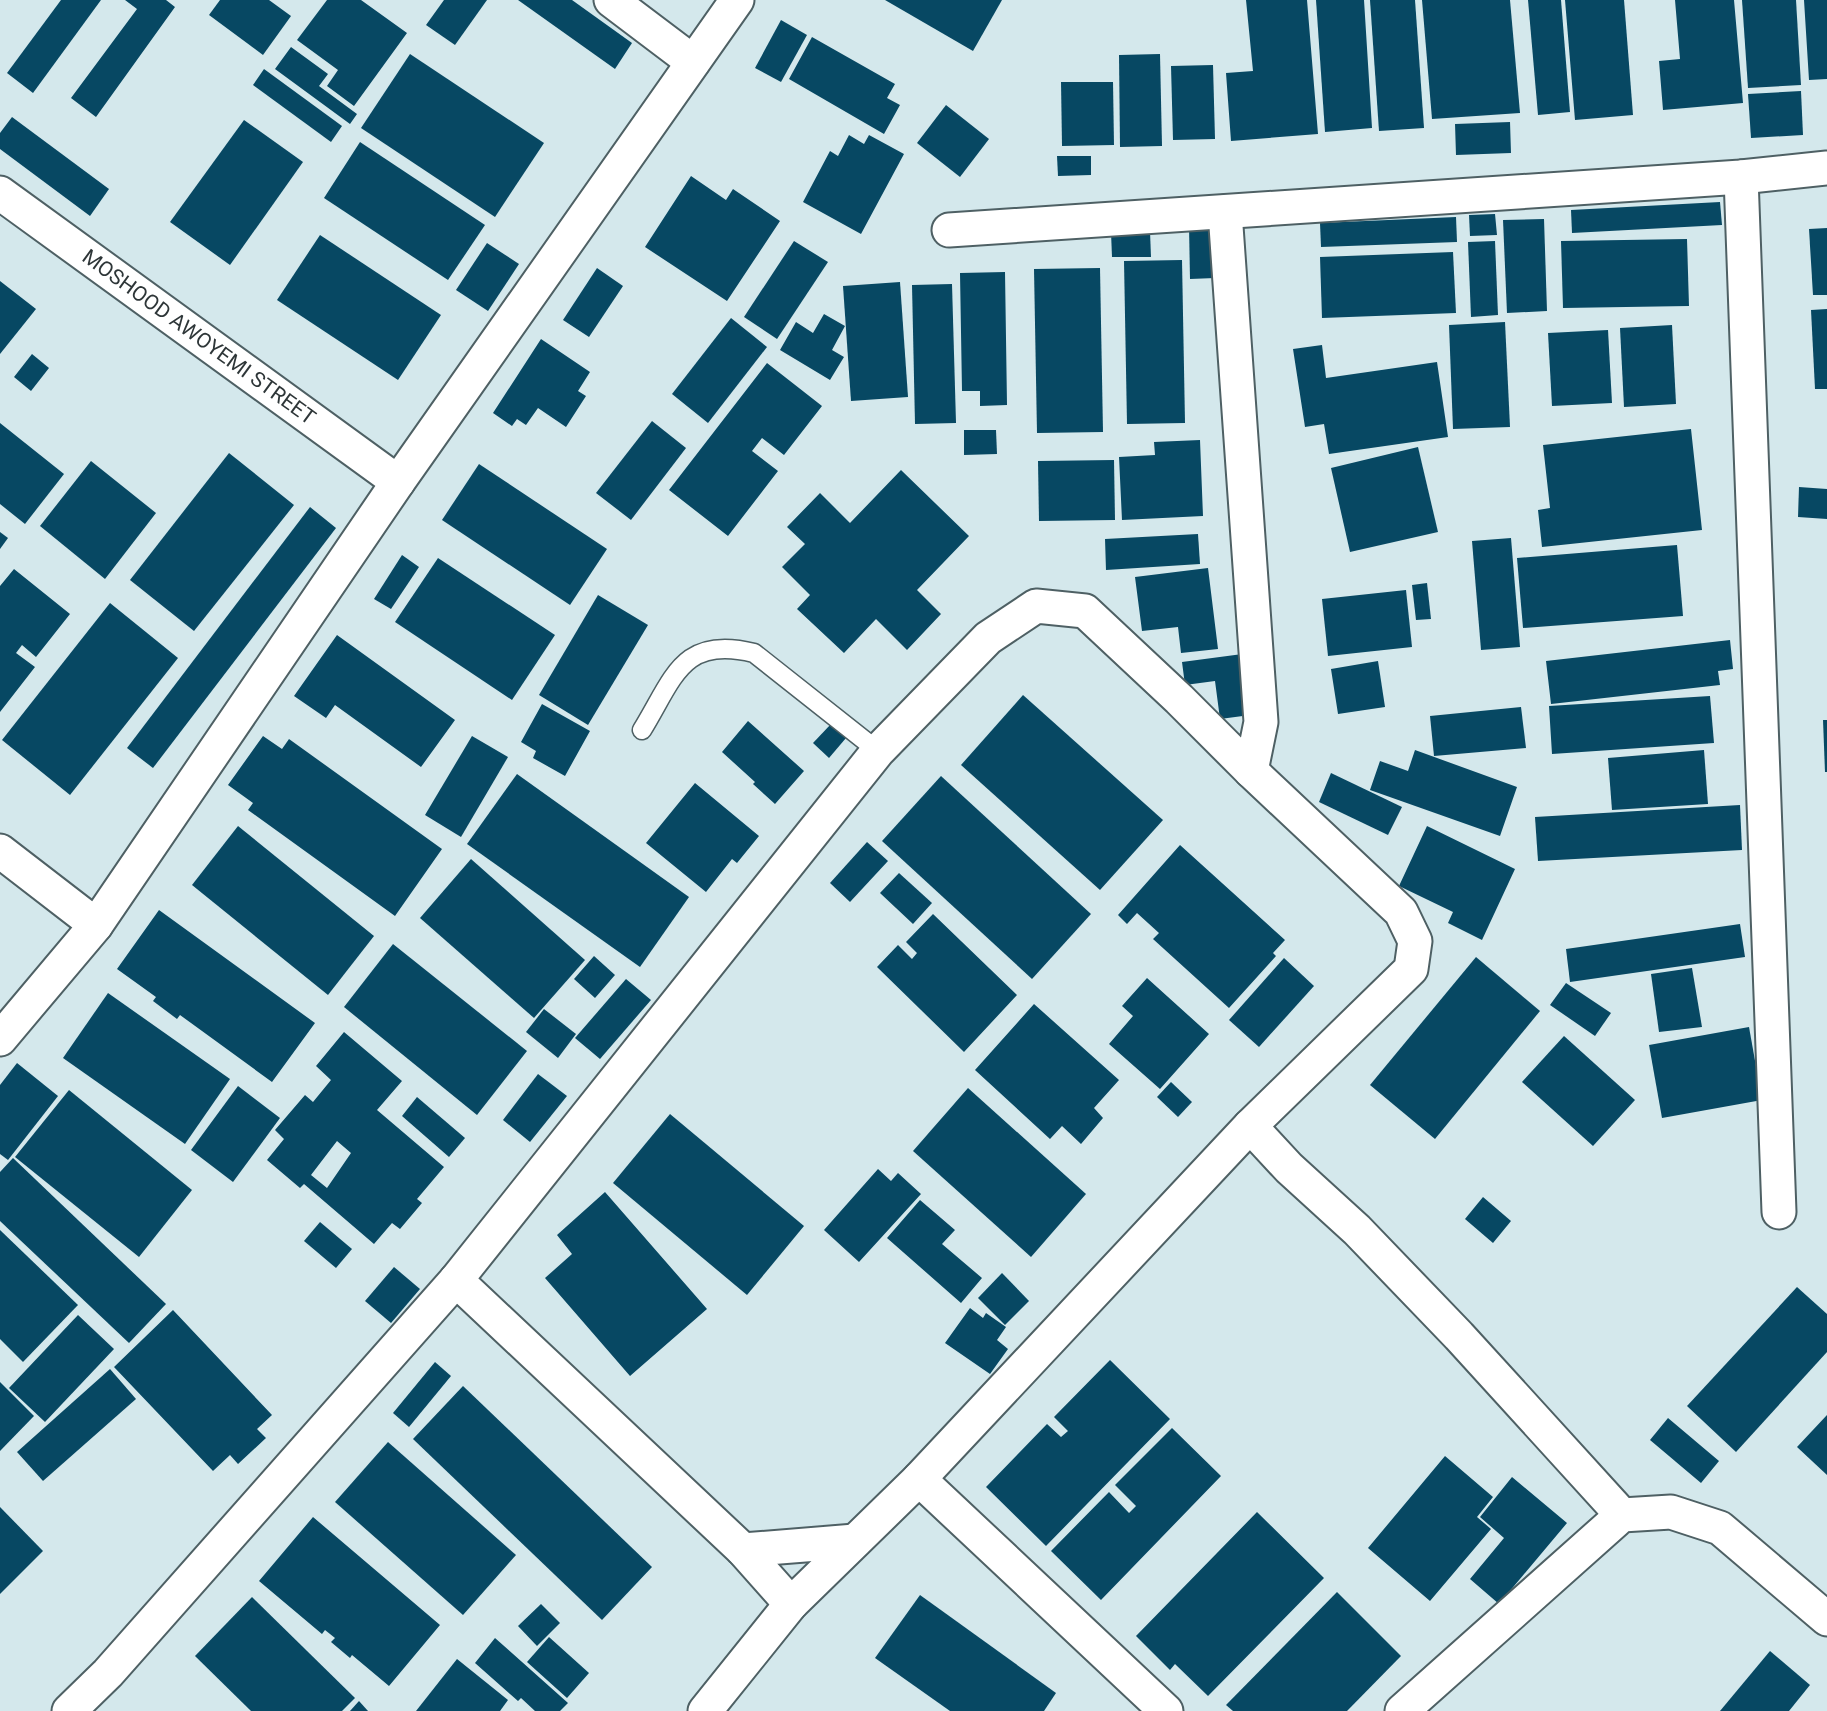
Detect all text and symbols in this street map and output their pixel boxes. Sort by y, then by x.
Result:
street label: MOSHOOD AWOYEMI STREET [78,244,321,430]

